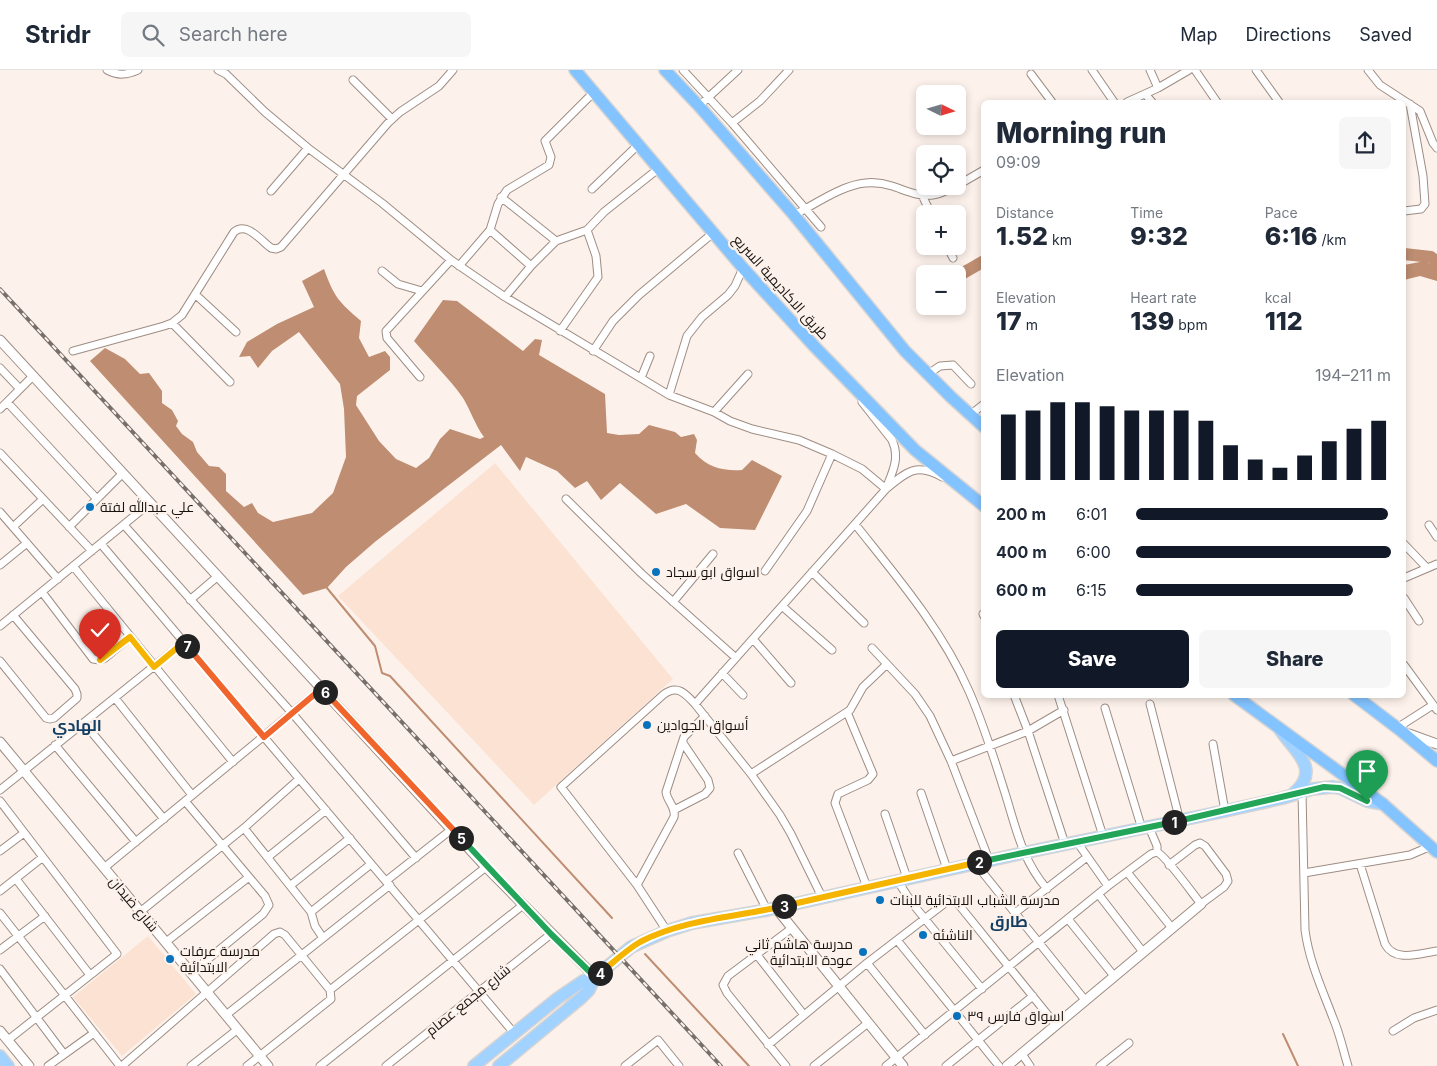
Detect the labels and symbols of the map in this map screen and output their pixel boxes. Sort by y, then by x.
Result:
north arrow [916,85,966,135]
street label: طريق الاكاديمية السريع [729,231,833,343]
place label: علي عبدالله لفتة [100,498,194,519]
marker: علي عبدالله لفتة [84,501,96,513]
place label: اسواق ابو سجاد [666,563,760,581]
marker: اسواق ابو سجاد [650,566,662,578]
pin [79,609,121,660]
pin: 7 [174,634,200,658]
pin: 6 [312,680,338,704]
district label: الهادي [52,715,102,738]
place label: أسواق الجوادين [657,716,749,734]
marker: أسواق الجوادين [641,719,653,731]
pin [1346,750,1388,801]
pin: 1 [1162,810,1186,834]
pin: 5 [448,826,474,850]
pin: 2 [966,850,992,874]
street label: شارع ضيدان [105,872,163,936]
place label: مدرسة الشباب الابتدائية للبنات [890,891,1060,908]
pin: 3 [772,894,796,918]
marker: مدرسة الشباب الابتدائية للبنات [874,894,886,906]
district label: طارق [990,911,1028,931]
place label: الناشئه [933,926,973,943]
marker: الناشئه [917,929,929,941]
place label: مدرسة هاشم ثاني عودة الابتدائية [745,935,853,968]
place label: مدرسة عرفات الابتدائية [180,942,260,975]
marker: مدرسة هاشم ثاني عودة الابتدائية [857,946,869,958]
marker: مدرسة عرفات الابتدائية [164,953,176,965]
street label: شارع مجمع عصام [422,960,515,1040]
pin: 4 [588,960,612,986]
place label: اسواق فارس ٣٩ [967,1007,1064,1025]
marker: اسواق فارس ٣٩ [951,1010,963,1022]

